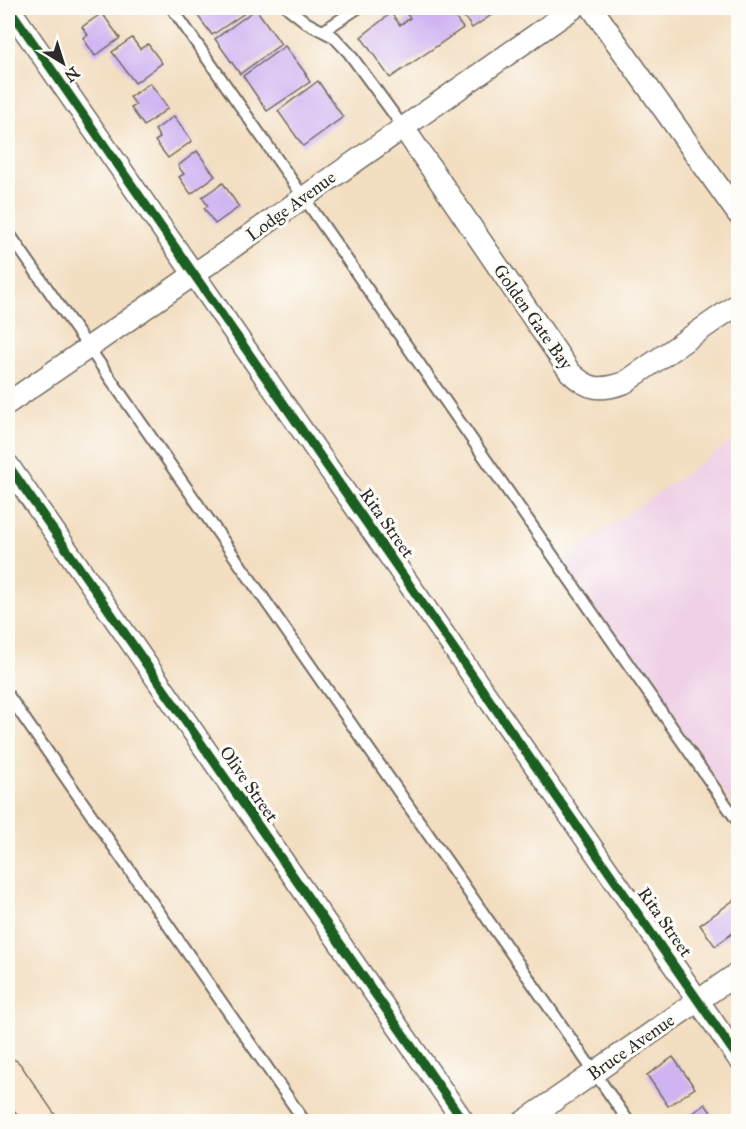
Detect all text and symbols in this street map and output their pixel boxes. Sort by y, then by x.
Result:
north arrow [33,33,93,93]
text: N [60,63,83,86]
street label: Lodge Avenue [242,166,341,247]
street label: Golden Gate Bay [489,260,578,374]
street label: Rita Street [355,484,419,563]
street label: Olive Street [215,742,284,827]
street label: Rita Street [633,883,697,962]
street label: Bruce Avenue [583,1009,679,1085]

